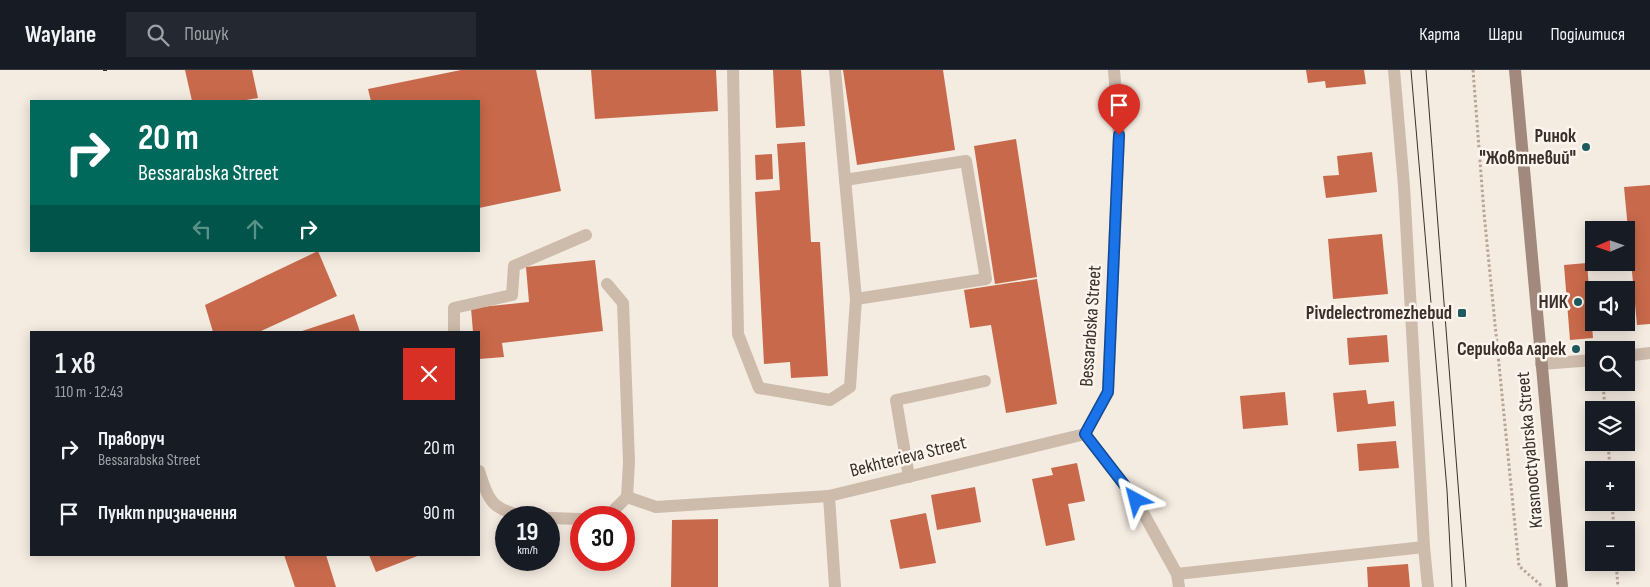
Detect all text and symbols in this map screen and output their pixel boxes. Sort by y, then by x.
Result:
search box [126,12,476,57]
text: Waylane [25,20,96,49]
icon: search [144,21,172,49]
text: Пошук [184,23,228,46]
text: Карта [1419,24,1460,45]
text: Шари [1488,24,1522,45]
text: Поділитися [1550,24,1625,45]
pin [1098,84,1140,135]
icon: arrive [1105,91,1133,119]
text: 20 m [138,117,199,160]
icon: right [55,120,120,185]
place label: Ринок "Жовтневий" [1479,125,1576,170]
marker: Ринок "Жовтневий" [1580,141,1592,153]
text: Bessarabska Street [138,160,279,187]
icon: left [188,215,216,243]
icon: ahead [241,215,269,243]
icon: right [294,215,322,243]
north arrow [1585,221,1635,271]
map controls [1585,221,1635,571]
street label: Bessarabska Street [1075,264,1107,387]
button: sound [1585,281,1635,331]
place label: НИК [1539,291,1569,314]
marker: НИК [1572,296,1584,308]
place label: Pivdelectromezhebud [1306,302,1452,325]
marker: Pivdelectromezhebud [1456,307,1468,319]
place label: Серикова ларек [1457,338,1566,361]
button: search [1585,341,1635,391]
marker: Серикова ларек [1570,343,1582,355]
text: 1 хв [55,346,96,382]
button: close [403,348,455,400]
street label: Krasnooctyabrska Street [1512,371,1548,529]
text: 110 m · 12:43 [55,383,123,402]
button: layers [1585,401,1635,451]
text: Праворуч [98,428,165,451]
street label: Bekhterieva Street [848,431,969,483]
icon: right [55,435,83,463]
text: 20 m [423,437,455,460]
text: Bessarabska Street [98,451,200,470]
button: + [1585,461,1635,511]
position arrow [1109,473,1161,525]
icon: arrive [55,500,83,528]
text: Пункт призначення [98,502,237,525]
text: 90 m [423,502,455,525]
speed limit sign: 30 [570,506,635,571]
text: 19 [517,517,538,548]
button: − [1585,521,1635,571]
text: km/h [517,543,538,558]

